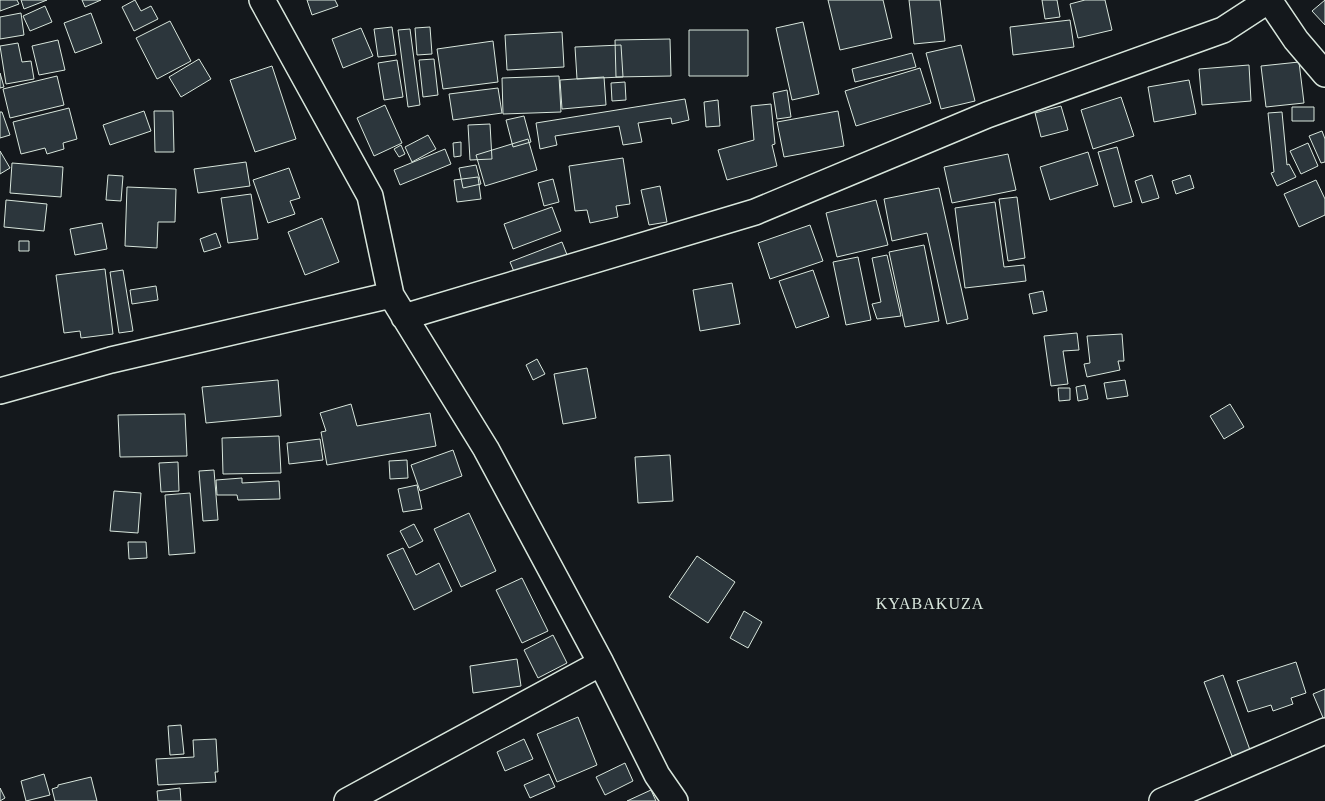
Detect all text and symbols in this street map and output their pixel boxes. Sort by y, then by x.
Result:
district label: KYABAKUZA [876,595,984,612]

